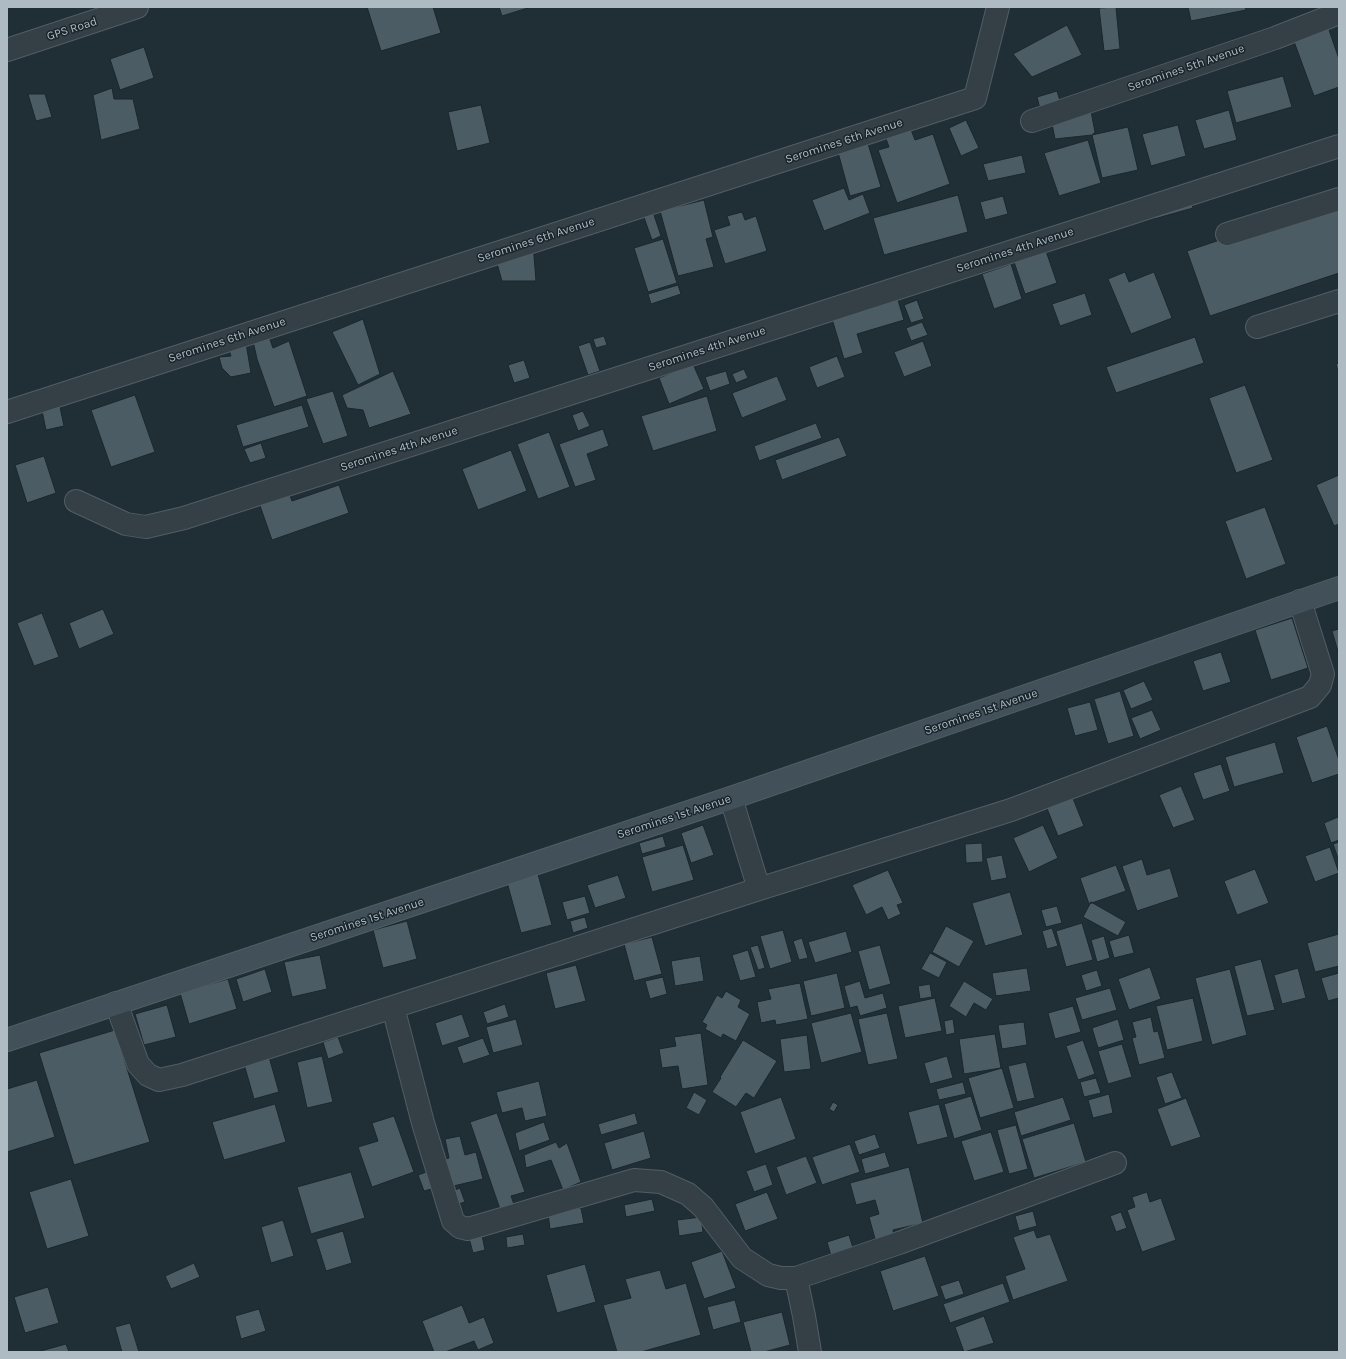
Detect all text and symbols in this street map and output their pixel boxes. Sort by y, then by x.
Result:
street label: GPS Road [45,14,99,44]
street label: Seromines 5th Avenue [1126,41,1246,95]
street label: Seromines 6th Avenue [783,115,905,167]
street label: Seromines 6th Avenue [475,214,597,266]
street label: Seromines 4th Avenue [955,224,1075,276]
street label: Seromines 6th Avenue [166,314,288,366]
street label: Seromines 4th Avenue [647,323,767,375]
street label: Seromines 4th Avenue [339,423,459,475]
street label: Seromines 1st Avenue [922,686,1040,738]
street label: Seromines 1st Avenue [615,792,733,842]
street label: Seromines 1st Avenue [308,895,426,945]

